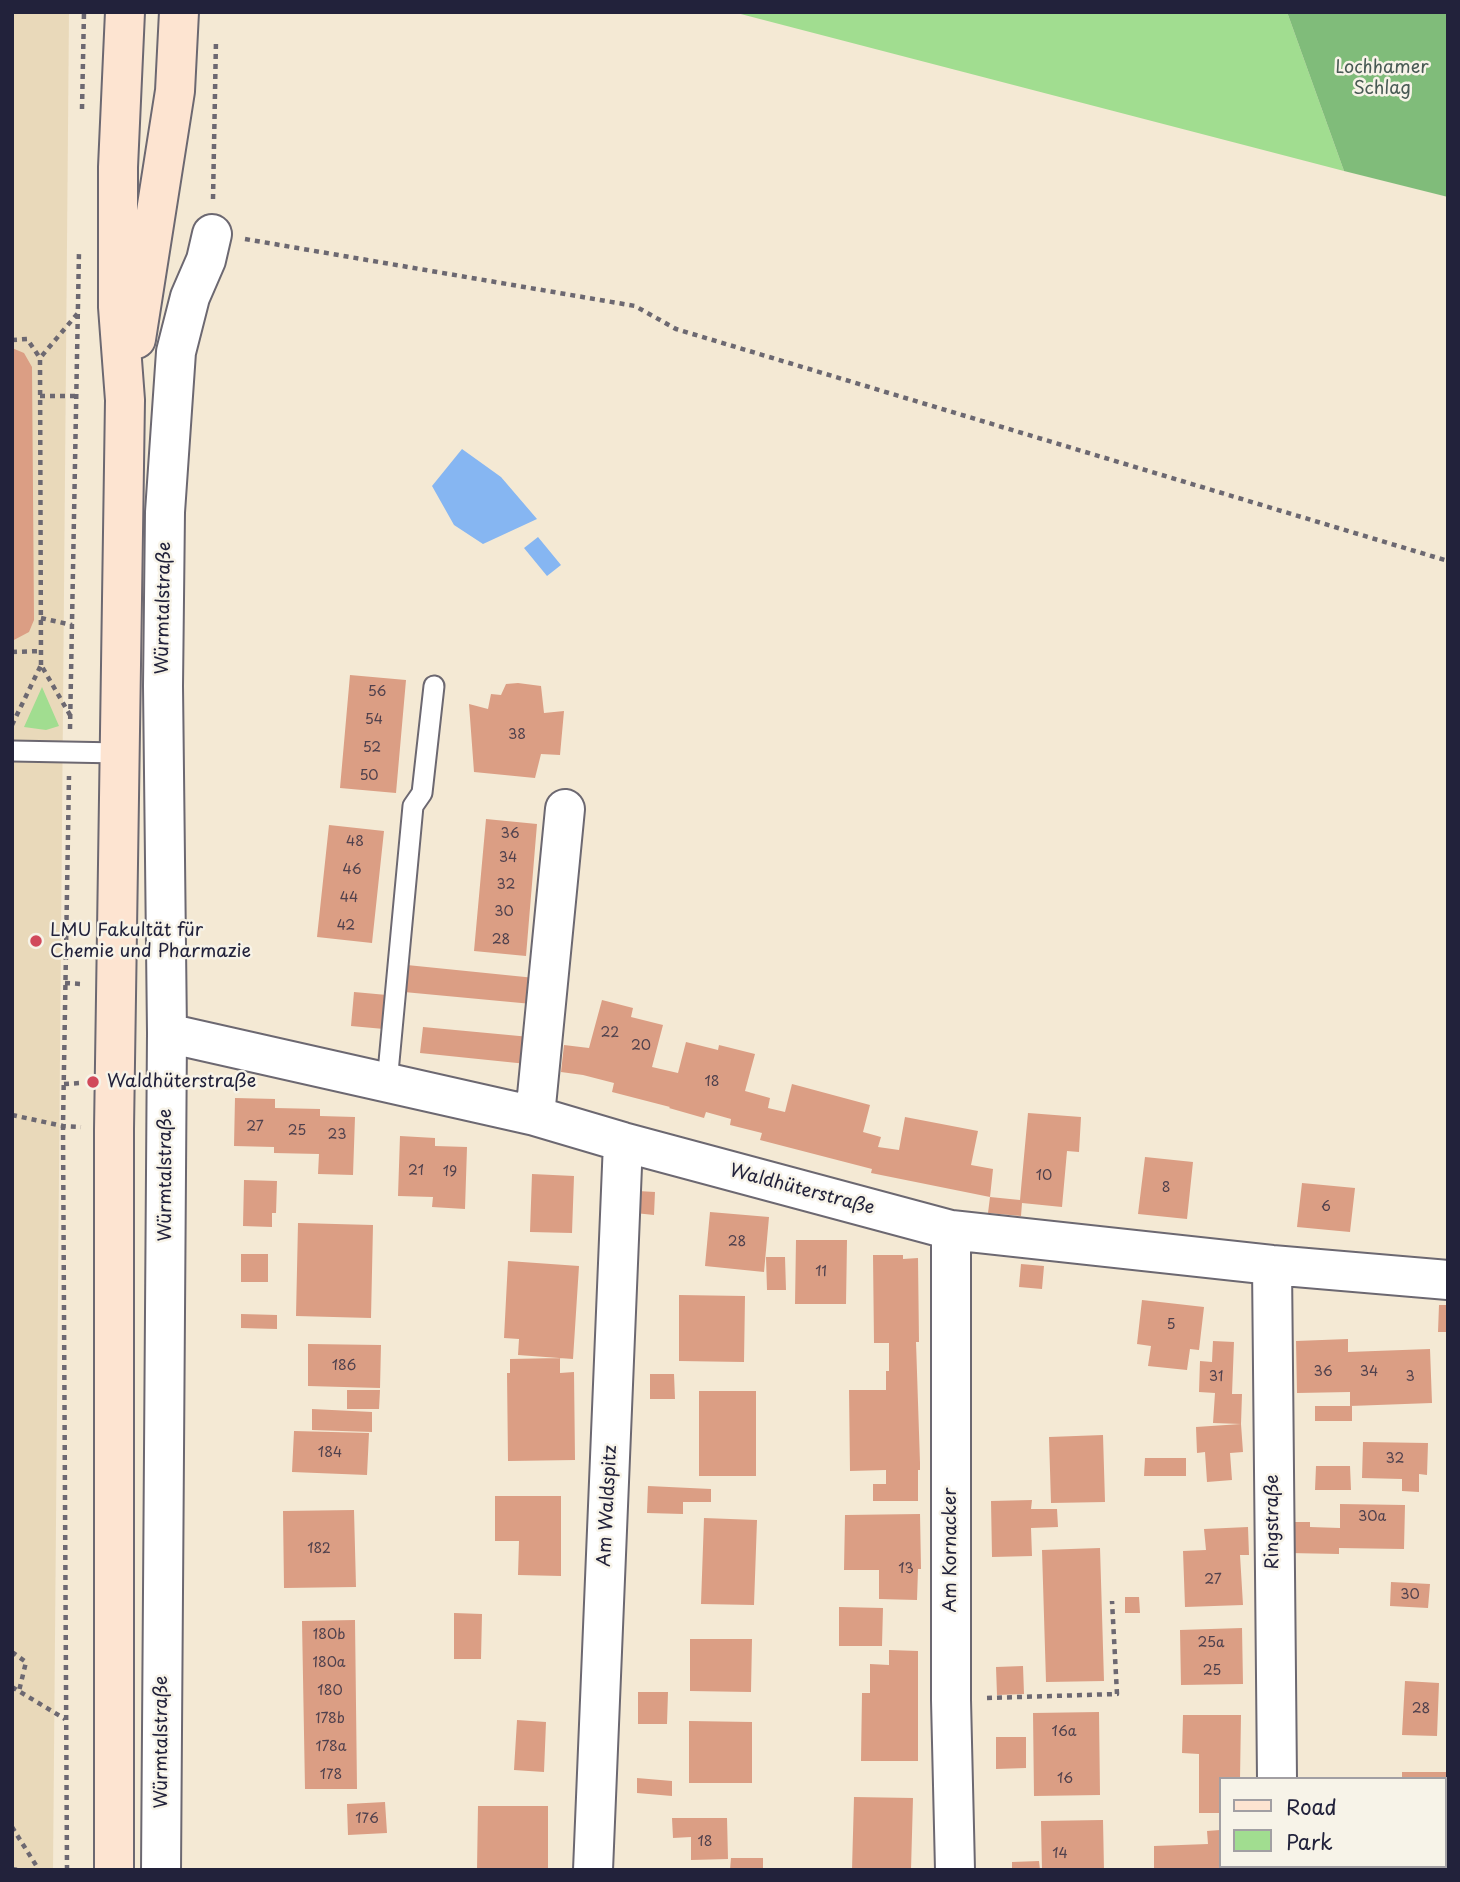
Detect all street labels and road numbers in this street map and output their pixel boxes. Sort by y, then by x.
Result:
street label: Würmtalstraße [152,541,176,675]
street label: Würmtalstraße [155,1109,177,1241]
street label: Waldhüterstraße [727,1160,877,1220]
street label: Am Waldspitz [594,1445,622,1567]
street label: Ringstraße [1262,1474,1284,1570]
street label: Am Kornacker [940,1487,962,1613]
street label: Würmtalstraße [151,1676,173,1808]

